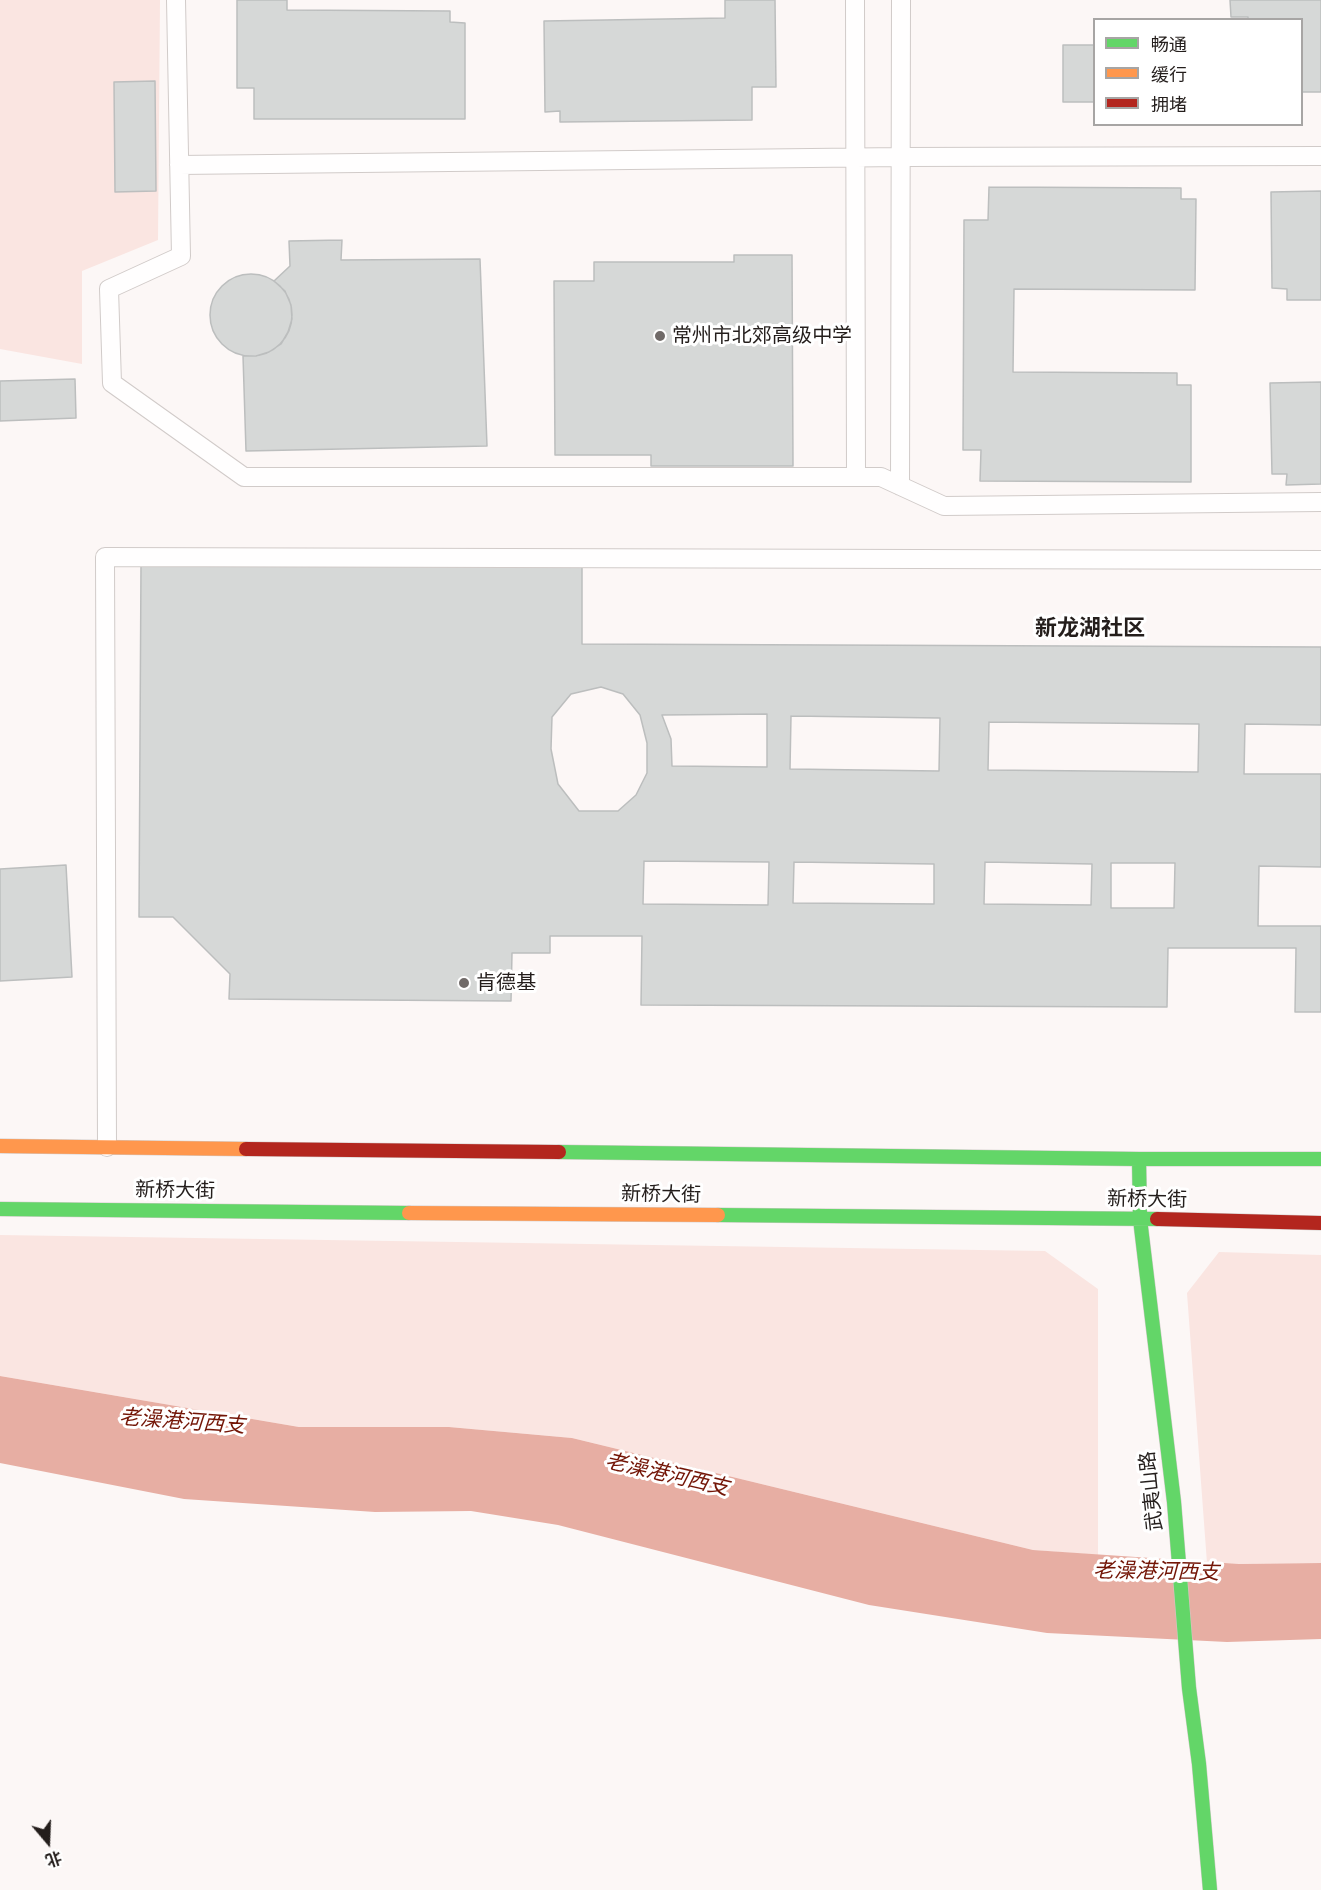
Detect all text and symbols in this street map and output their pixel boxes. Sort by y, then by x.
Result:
legend [1093,18,1303,126]
text: 畅通 [1151,32,1187,56]
text: 缓行 [1151,62,1187,86]
text: 拥堵 [1151,92,1187,116]
place label: 常州市北郊高级中学 [672,324,852,348]
marker: 常州市北郊高级中学 [653,329,667,343]
district label: 新龙湖社区 [1035,616,1145,642]
place label: 肯德基 [476,971,536,995]
marker: 肯德基 [457,976,471,990]
street label: 新桥大街 [135,1178,215,1204]
street label: 新桥大街 [621,1182,701,1208]
street label: 新桥大街 [1107,1187,1187,1213]
water label: 老澡港河西支 [118,1405,246,1439]
water label: 老澡港河西支 [603,1449,731,1501]
street label: 武夷山路 [1136,1450,1168,1532]
water label: 老澡港河西支 [1093,1558,1219,1586]
north arrow [18,1812,78,1872]
text: 北 [43,1846,65,1872]

